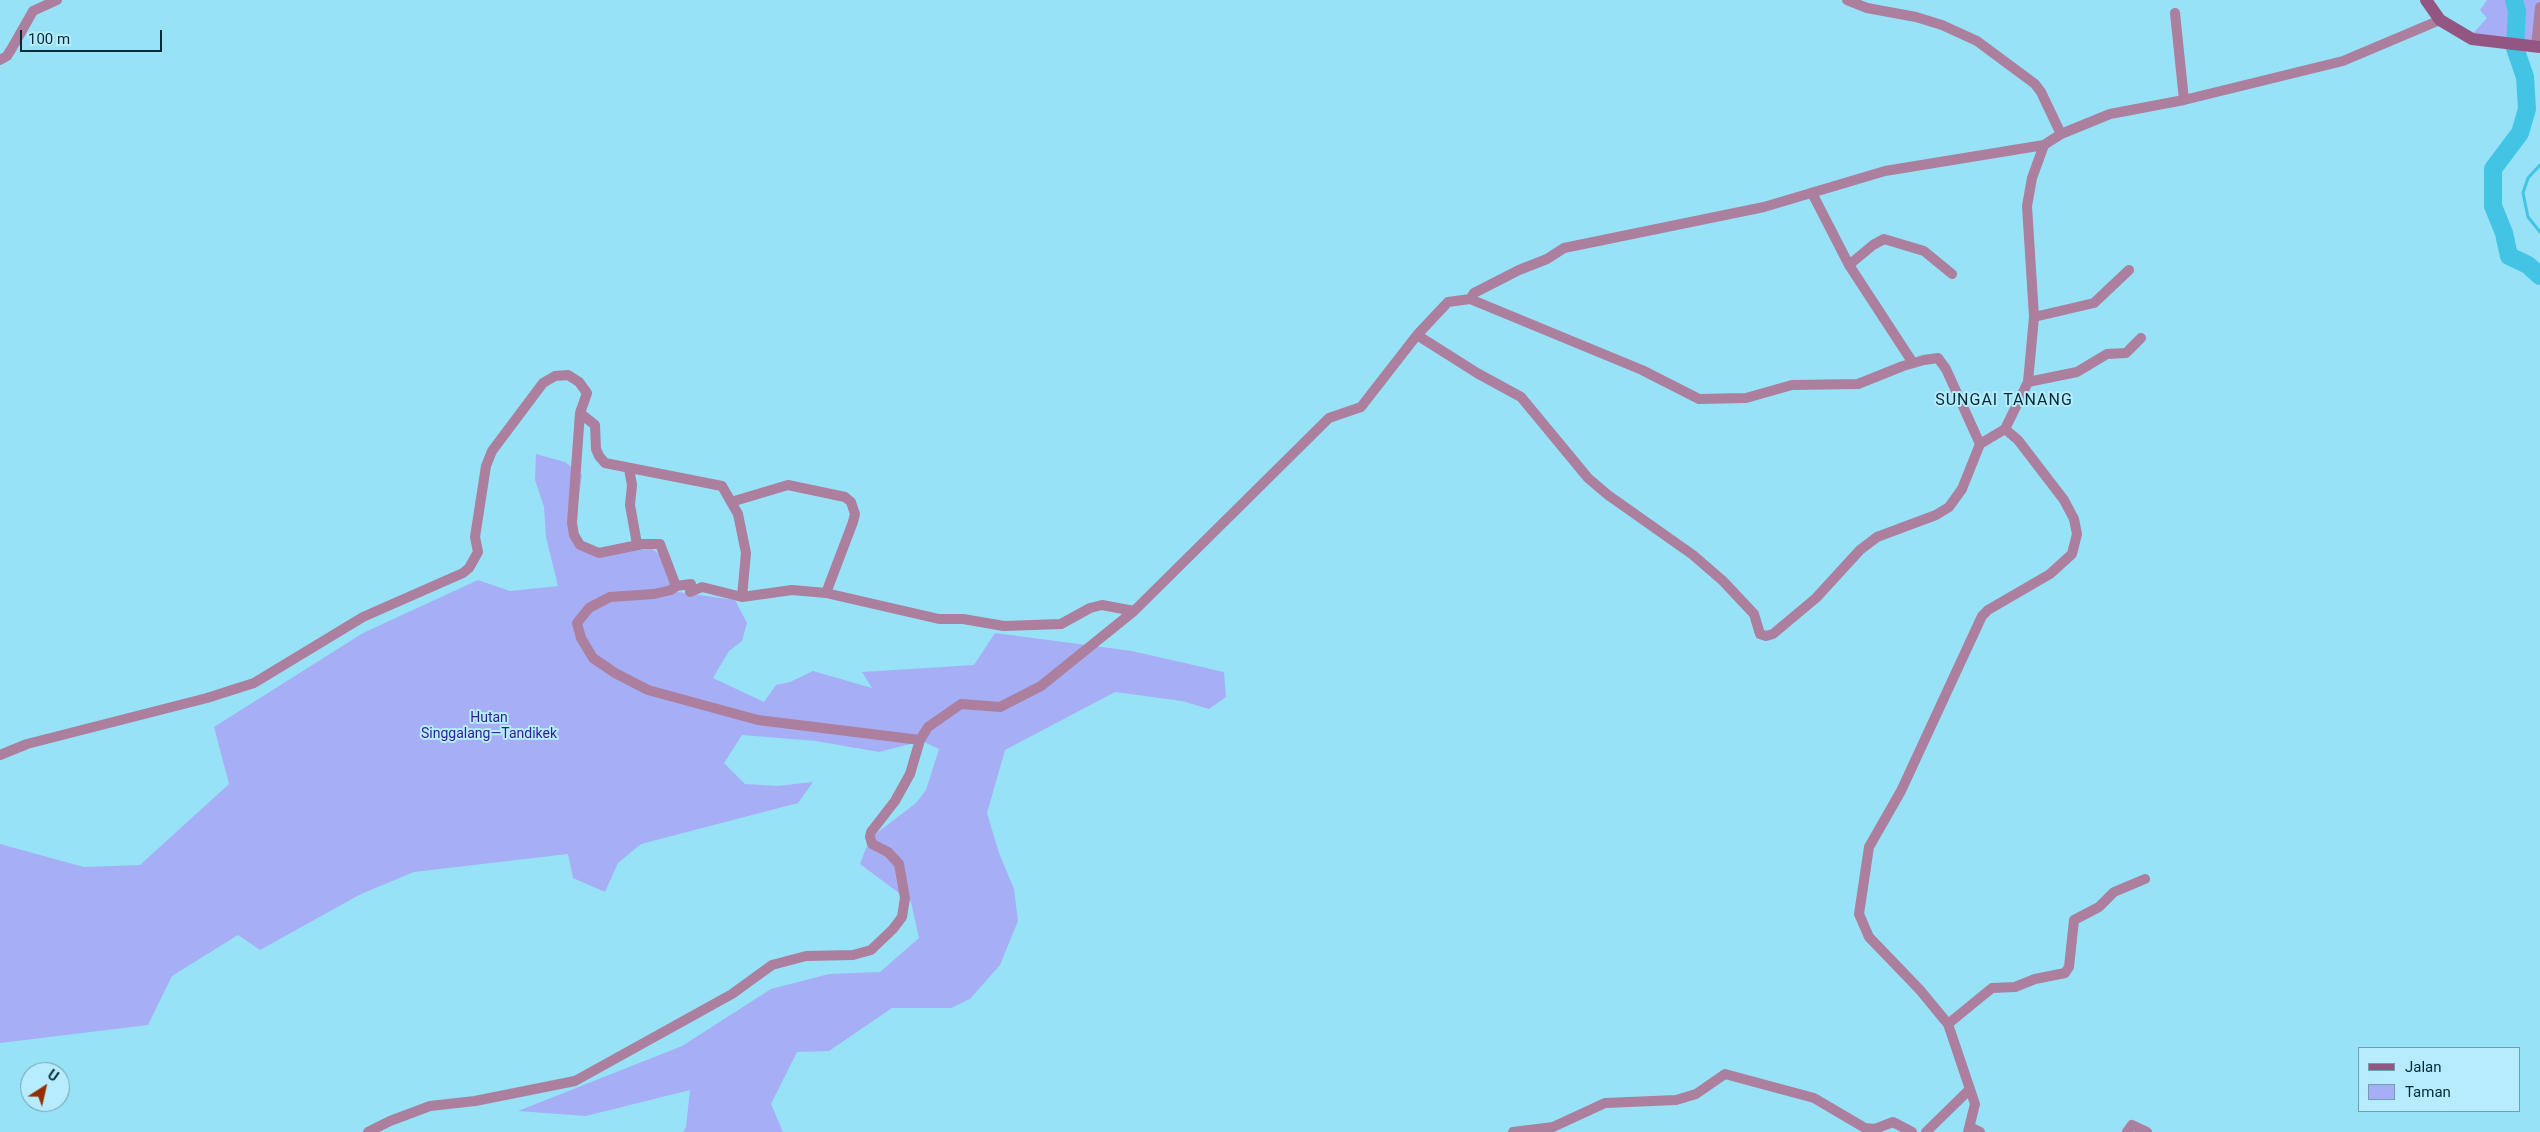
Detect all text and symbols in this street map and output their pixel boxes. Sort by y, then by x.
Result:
scale bar [22,20,165,52]
text: 100 m [28,30,70,48]
district label: SUNGAI TANANG [1934,391,2074,411]
park label: Hutan Singgalang—Tandikek [421,710,557,742]
legend [2358,1047,2520,1112]
text: Jalan [2405,1058,2442,1076]
north arrow [20,1062,70,1112]
text: U [45,1066,61,1085]
text: Taman [2405,1083,2451,1101]

